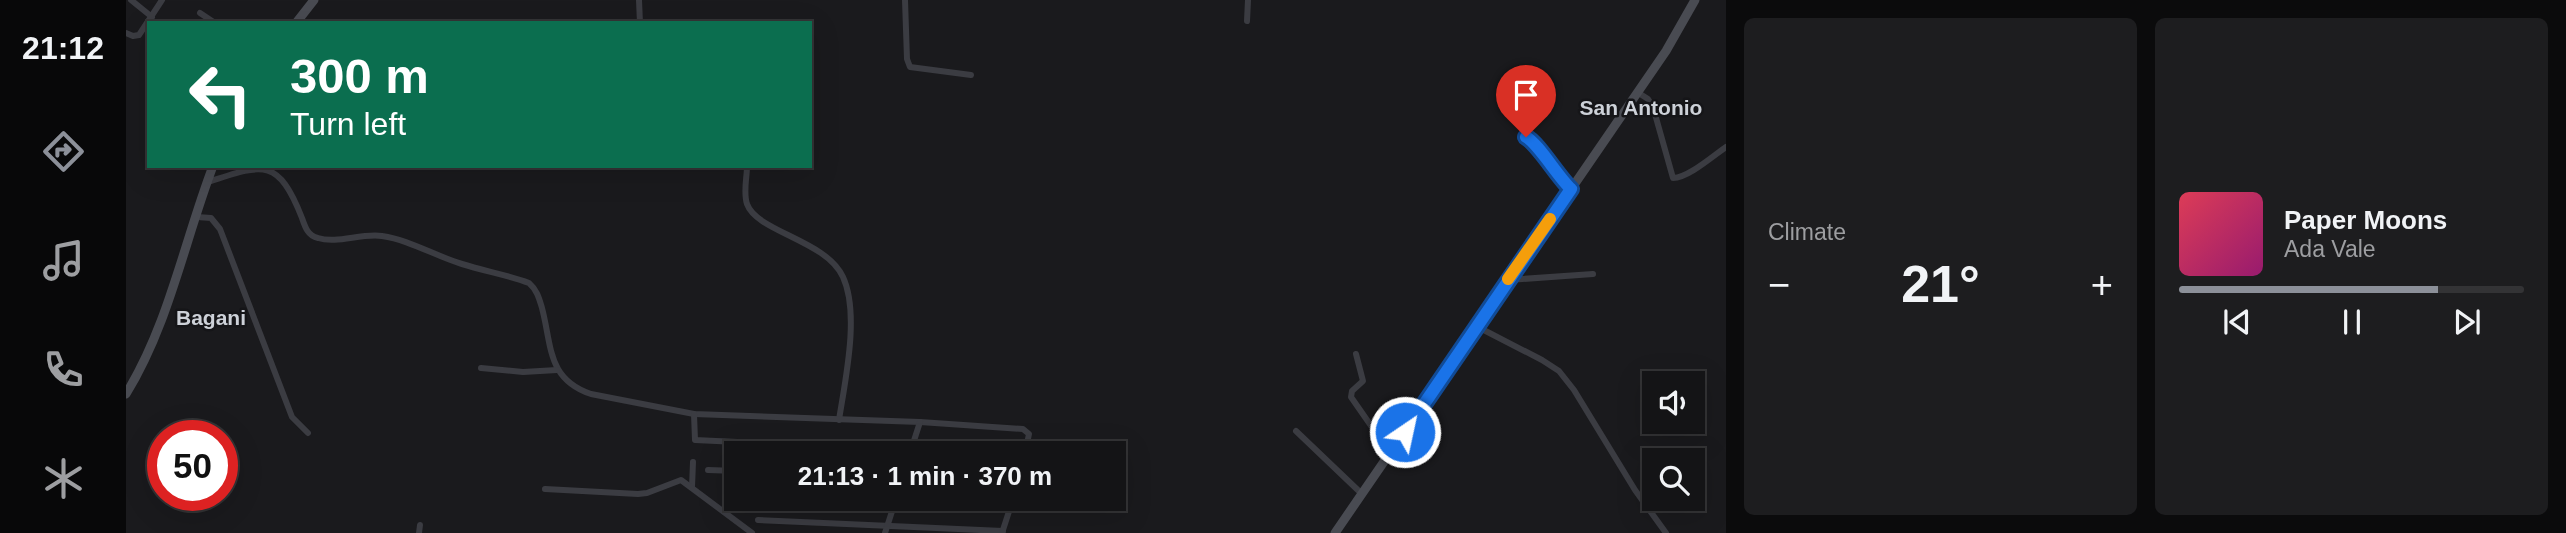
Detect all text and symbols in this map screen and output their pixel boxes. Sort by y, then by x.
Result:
text: 21:12 [22,30,104,66]
icon: left [175,49,266,140]
text: 300 m [290,49,429,103]
pin [1496,65,1556,137]
icon: arrive [1507,76,1545,114]
district label: San Antonio [1580,96,1702,119]
text: Turn left [290,106,406,142]
icon: directions [39,127,88,176]
text: Paper Moons [2284,205,2447,235]
text: Climate [1768,219,1846,245]
icon: music [39,236,88,285]
text: Ada Vale [2284,236,2376,262]
text: 21° [1901,255,1980,313]
text: − [1768,264,1790,306]
text: + [2091,264,2113,306]
icon: previous [2218,303,2256,341]
icon: pause [2333,303,2371,341]
icon: next [2448,303,2486,341]
district label: Bagani [176,306,246,329]
icon: phone [39,345,88,394]
map controls [1642,371,1705,511]
button: sound [1642,371,1705,434]
position arrow [1368,395,1442,469]
speed limit sign: 50 [147,420,238,511]
button: search [1642,448,1705,511]
icon: climate [39,454,88,503]
text: 21:13 · 1 min · 370 m [798,461,1052,491]

